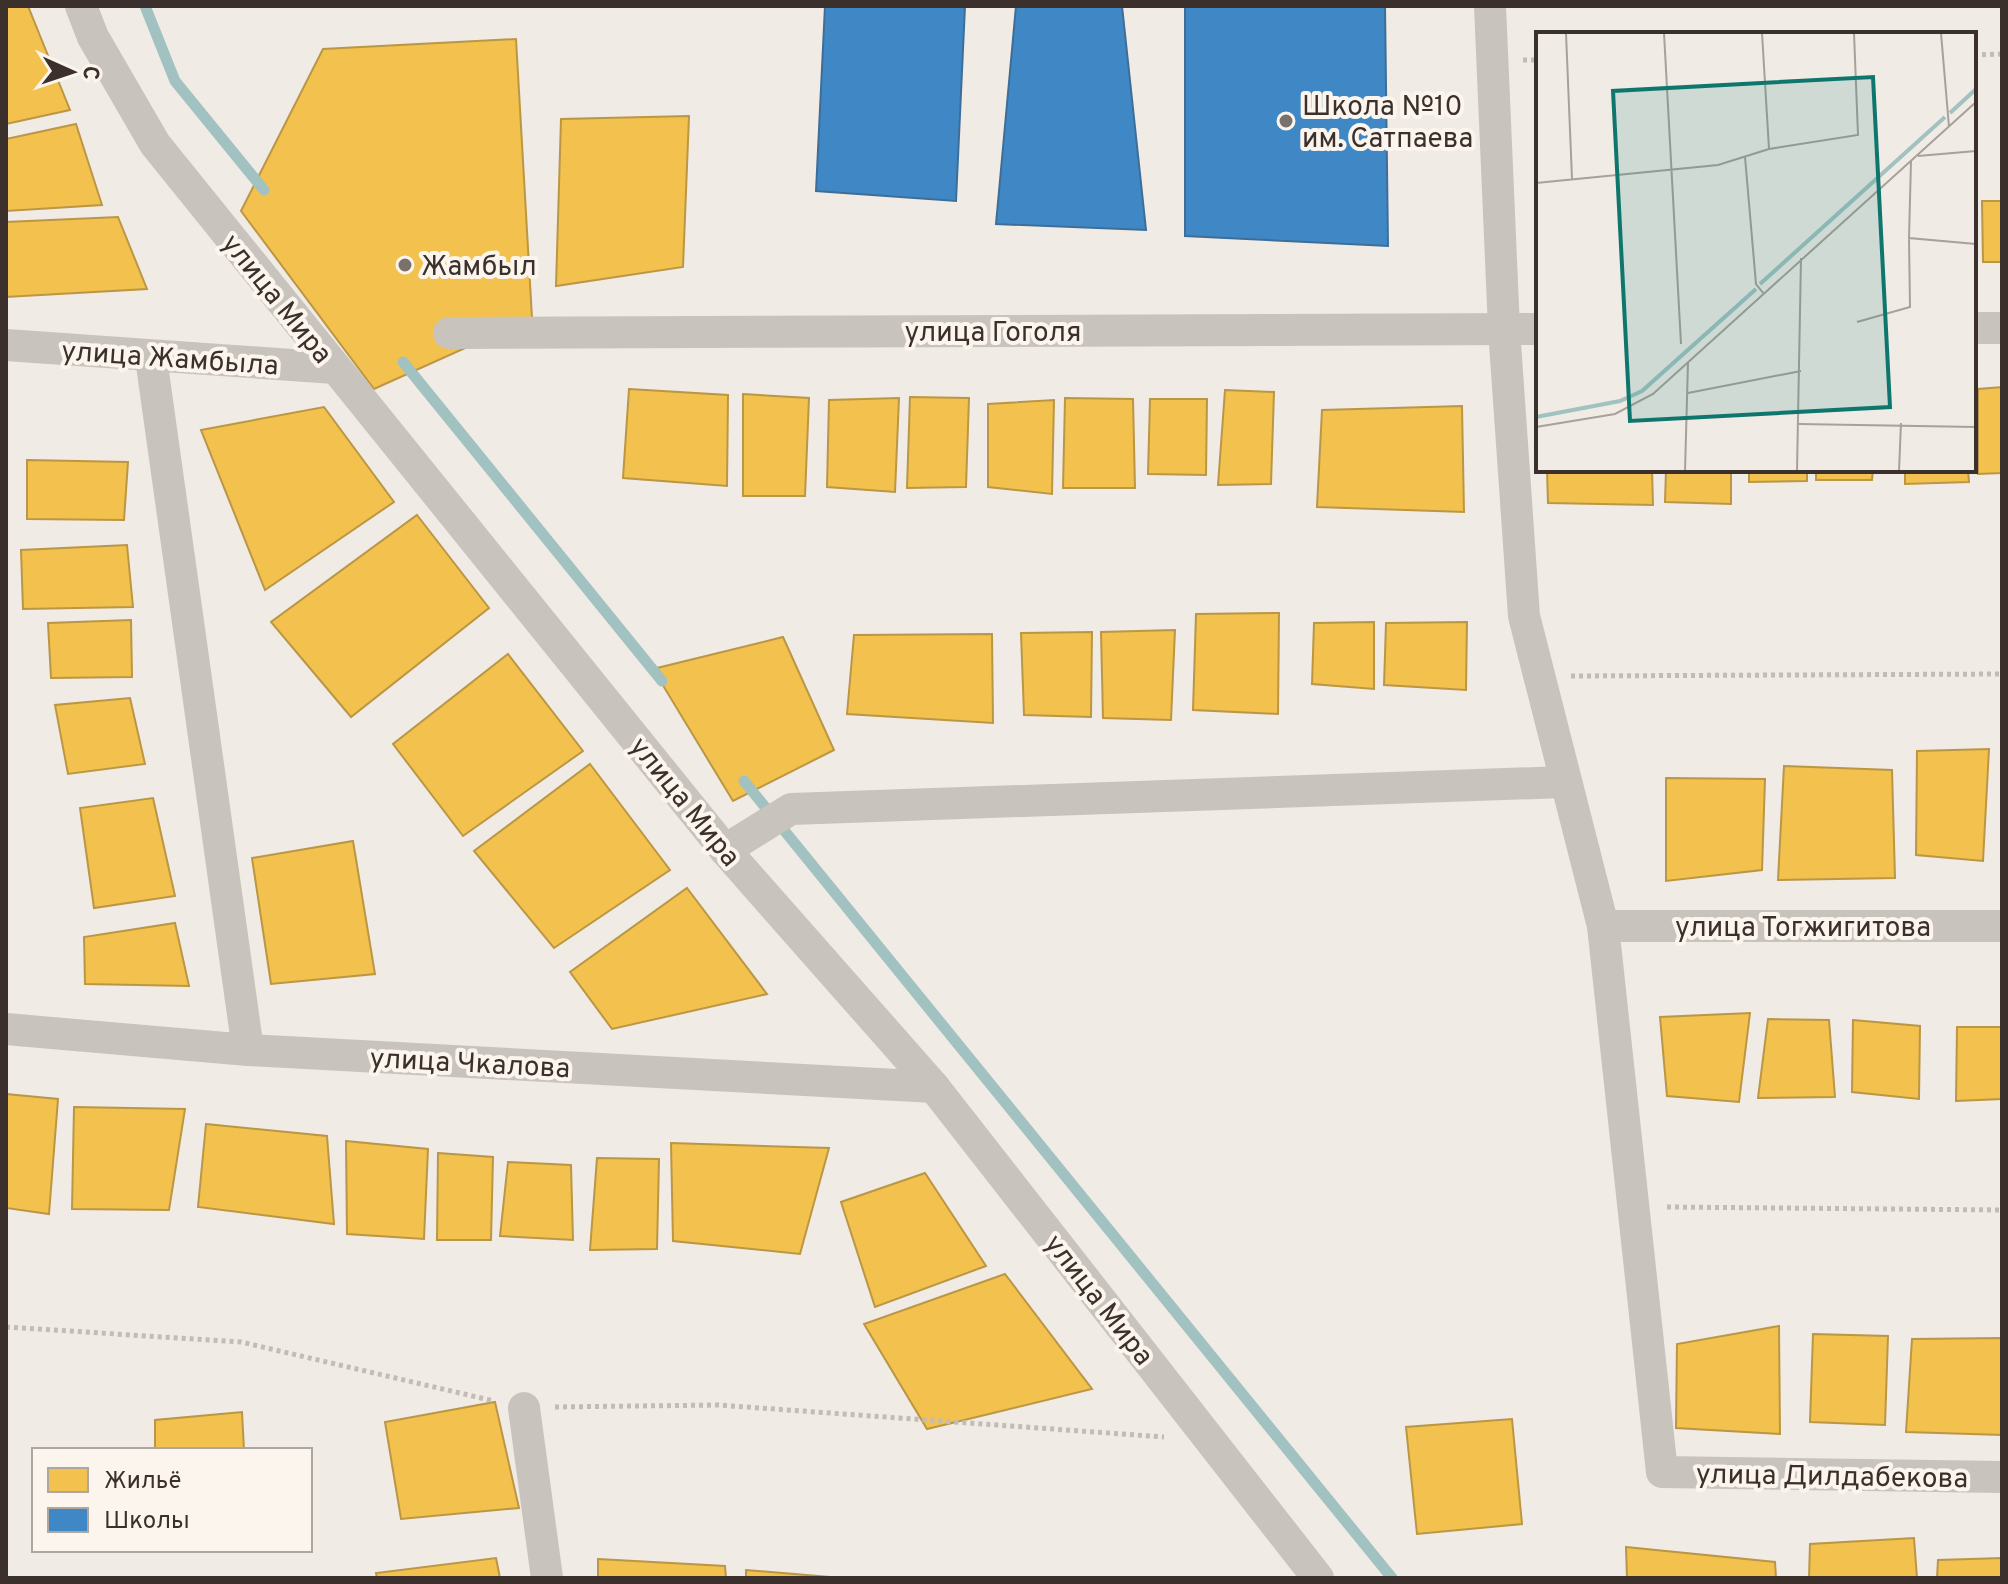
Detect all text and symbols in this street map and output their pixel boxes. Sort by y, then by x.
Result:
north arrow [32,32,112,112]
inset map [1536,32,1976,472]
text: С [76,65,103,81]
place label: Школа №10 им. Сатпаева [1302,90,1473,158]
marker: Школа №10 им. Сатпаева [1277,112,1295,130]
street label: улица Мира [212,228,339,372]
place label: Жамбыл [421,250,537,286]
marker: Жамбыл [396,256,414,274]
street label: улица Гоголя [905,316,1081,352]
street label: улица Жамбыла [60,334,280,386]
street label: улица Мира [620,731,747,875]
street label: улица Тогжигитова [1675,911,1931,947]
street label: улица Чкалова [369,1042,571,1088]
street label: улица Мира [1035,1228,1160,1374]
legend [32,1448,312,1552]
street label: улица Дилдабекова [1696,1458,1968,1498]
text: Жильё [104,1467,181,1497]
text: Школы [104,1507,190,1537]

